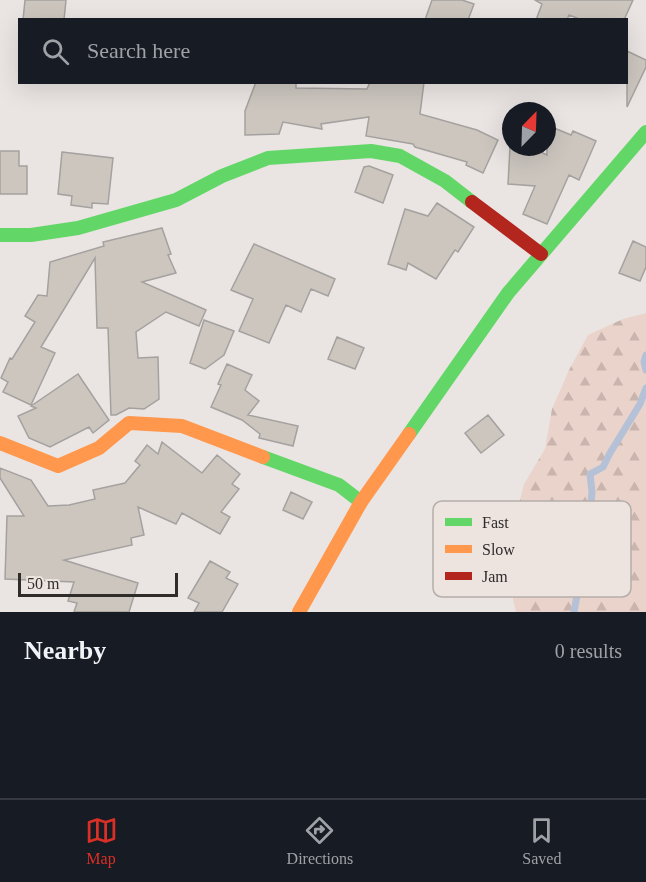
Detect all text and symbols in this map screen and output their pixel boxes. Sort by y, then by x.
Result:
search box [18,18,628,84]
icon: search [39,35,72,68]
text: Search here [87,38,190,63]
north arrow [502,102,556,156]
legend [433,501,631,597]
text: Fast [482,514,509,531]
text: Slow [482,541,515,558]
text: Jam [482,568,508,585]
scale bar [18,570,178,598]
text: 50 m [27,575,59,592]
text: Nearby [24,636,106,665]
text: 0 results [555,640,622,662]
tab: Map [85,814,118,868]
tab: Directions [287,814,353,868]
tab: Saved [522,814,561,868]

